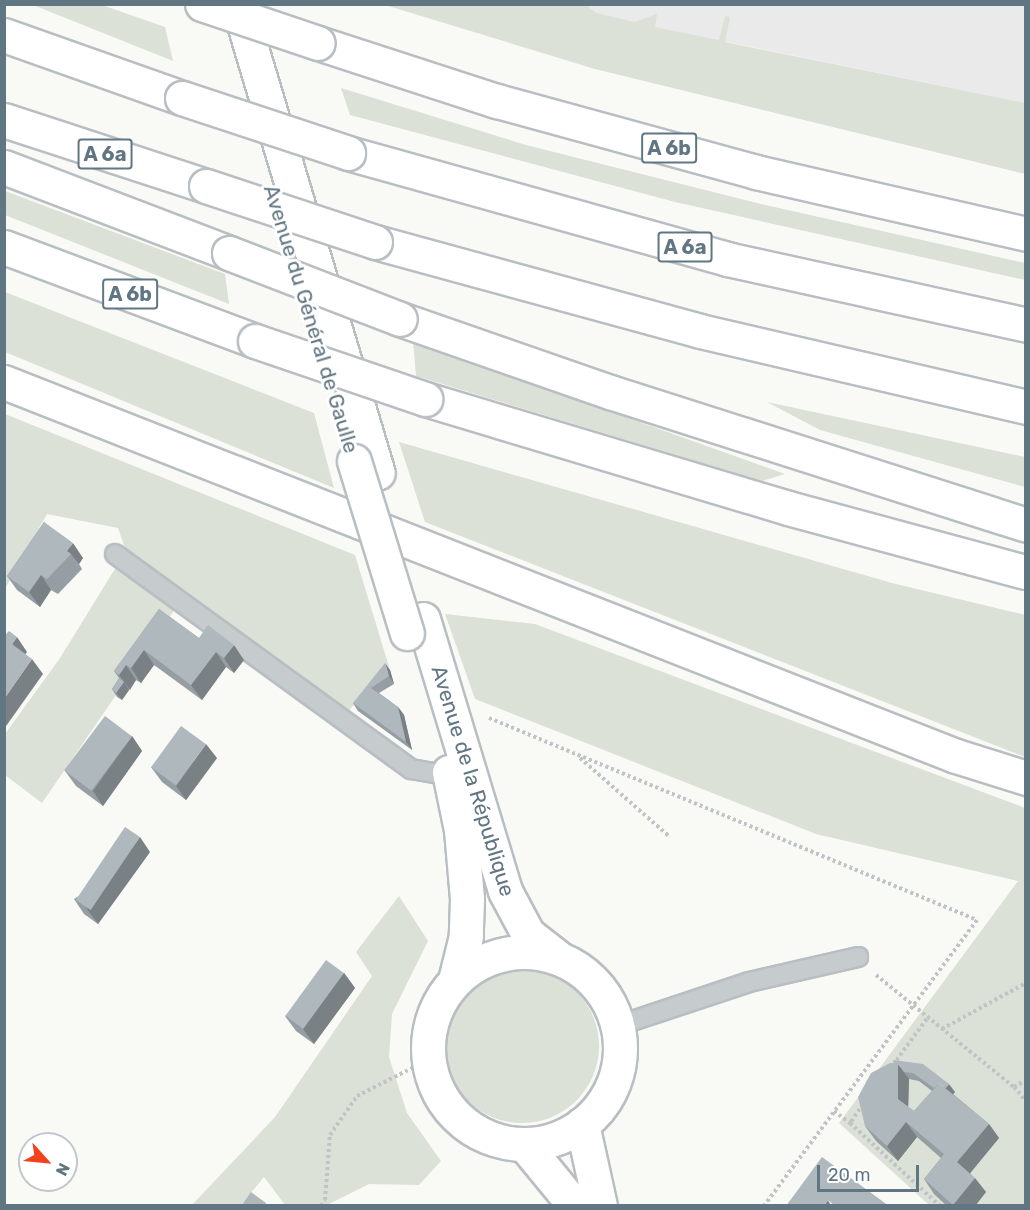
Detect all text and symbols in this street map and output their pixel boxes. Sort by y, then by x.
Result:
road number: A 6b [640,131,698,165]
road number: A 6a [76,137,134,171]
street label: Avenue du Général de Gaulle [258,182,364,456]
road number: A 6a [656,230,714,264]
road number: A 6b [102,277,158,311]
street label: Avenue de la République [426,663,520,899]
north arrow [18,1132,78,1192]
scale bar [820,1153,922,1191]
text: N [52,1160,74,1179]
text: 20 m [828,1164,870,1186]

